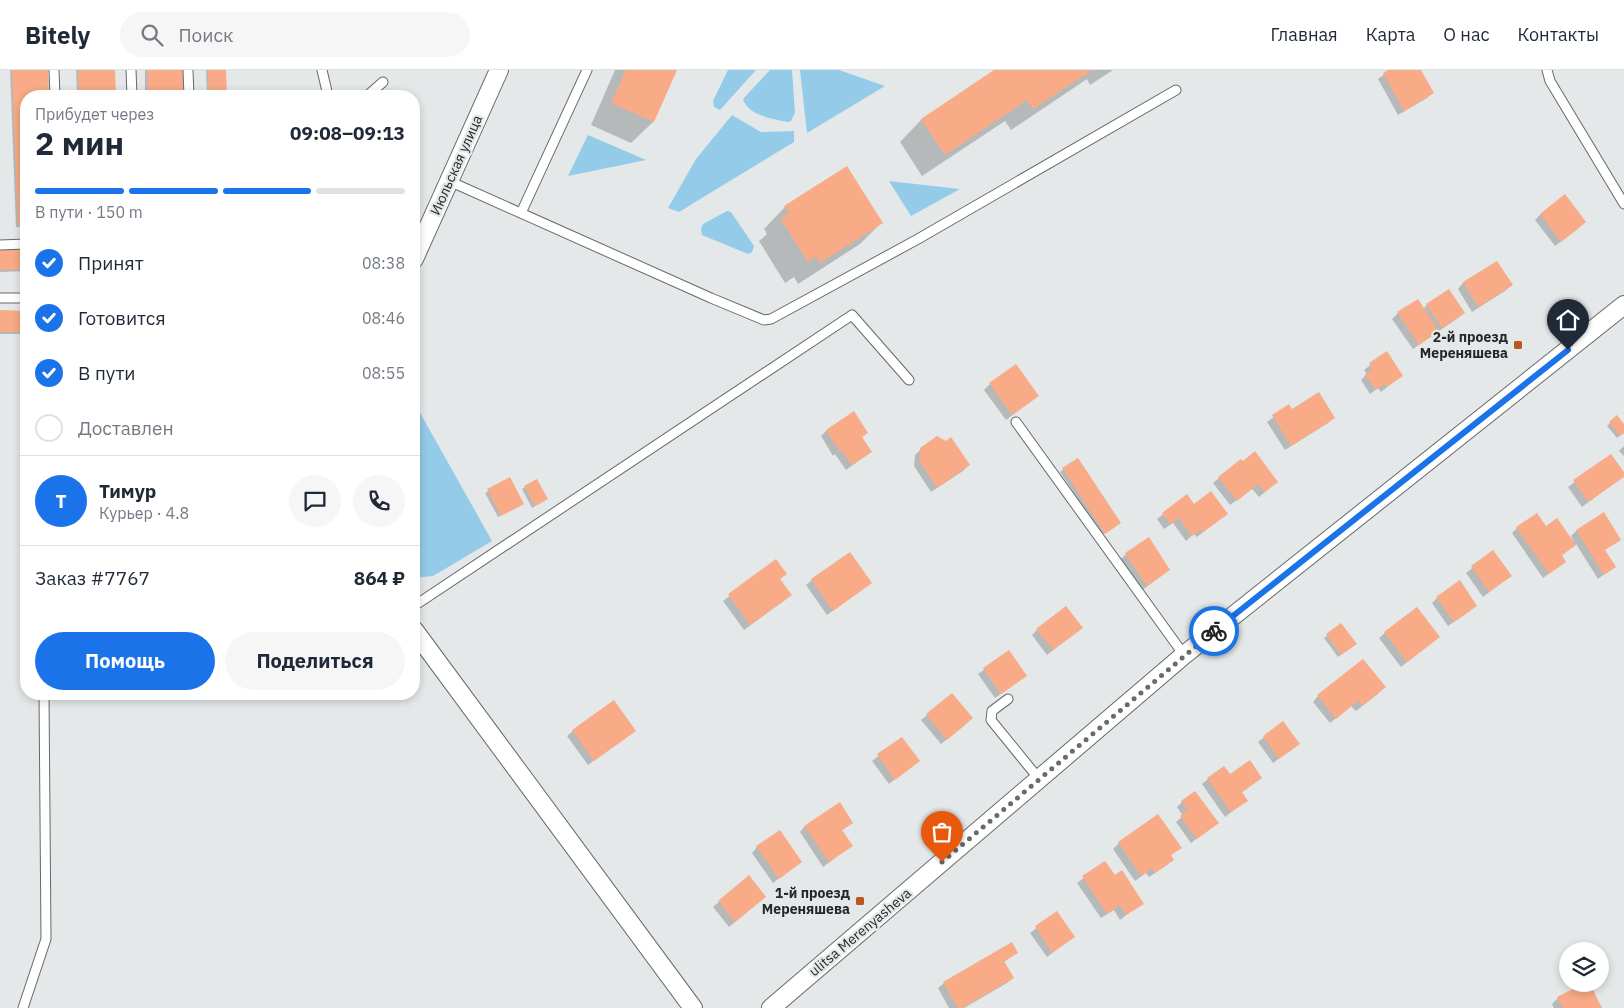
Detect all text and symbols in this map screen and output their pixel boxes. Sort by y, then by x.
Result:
search box [120,12,470,57]
text: Bitely [25,19,90,51]
icon: search [138,21,166,49]
text: Поиск [178,23,233,47]
text: Главная [1270,23,1338,46]
text: Карта [1366,23,1415,46]
text: О нас [1443,23,1490,46]
text: Контакты [1518,23,1599,46]
text: Прибудет через [35,104,154,124]
street label: Июльская улица [426,112,486,218]
text: 09:08–09:13 [290,121,405,145]
text: 2 мин [35,122,124,164]
text: В пути · 150 m [35,202,143,222]
icon: check [35,249,63,277]
text: Принят [78,251,144,275]
text: 08:38 [362,253,405,273]
pin [1547,299,1589,350]
icon: check [35,304,63,332]
text: Готовится [78,306,166,330]
icon: home [1554,306,1582,334]
text: 08:46 [362,308,405,328]
place label: 2-й проезд Мереняшева [1420,328,1508,362]
marker: 2-й проезд Мереняшева [1512,339,1524,351]
icon: check [35,359,63,387]
text: В пути [78,361,136,385]
text: 08:55 [362,363,405,383]
text: Доставлен [78,416,174,440]
button: chat [289,475,341,527]
button: phone [353,475,405,527]
text: Тимур [99,479,156,503]
text: Т [55,489,67,513]
text: Курьер · 4.8 [99,503,189,523]
text: Заказ #7767 [35,566,150,590]
text: 864 ₽ [354,566,405,590]
courier [1189,606,1239,656]
icon: bike [1200,617,1228,645]
button: Помощь [35,632,215,690]
button: Поделиться [225,632,405,690]
pin [921,811,963,862]
icon: bag [928,818,956,846]
place label: 1-й проезд Мереняшева [762,884,850,918]
street label: ulitsa Merenyasheva [805,884,915,980]
marker: 1-й проезд Мереняшева [854,895,866,907]
map controls [1559,942,1609,992]
button: layers [1559,942,1609,992]

